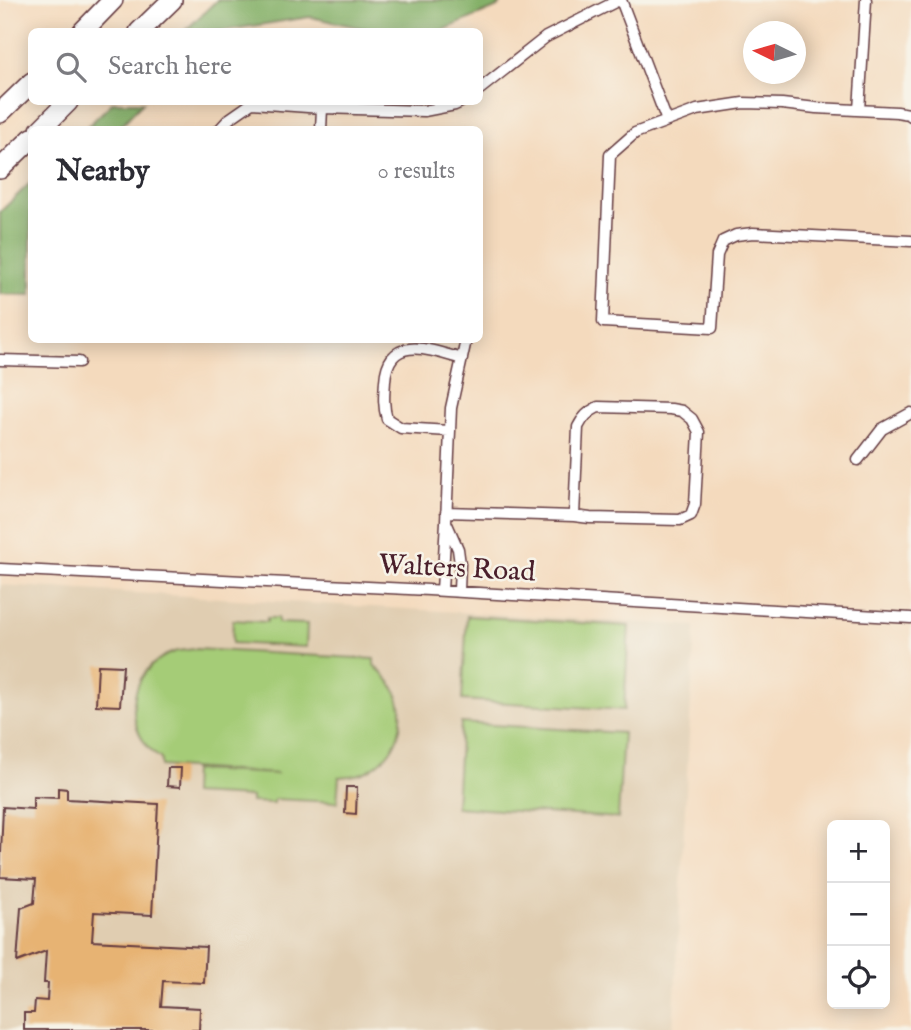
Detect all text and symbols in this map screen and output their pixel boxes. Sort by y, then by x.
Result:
north arrow [743,21,806,84]
search box [28,28,483,105]
icon: search [52,48,90,86]
text: Search here [108,50,232,83]
text: Nearby [56,153,149,191]
text: 0 results [377,157,455,186]
street label: Walters Road [378,547,536,591]
map controls [827,820,890,1009]
button: + [827,820,890,883]
button: − [827,883,890,946]
button: locate [827,946,890,1009]

